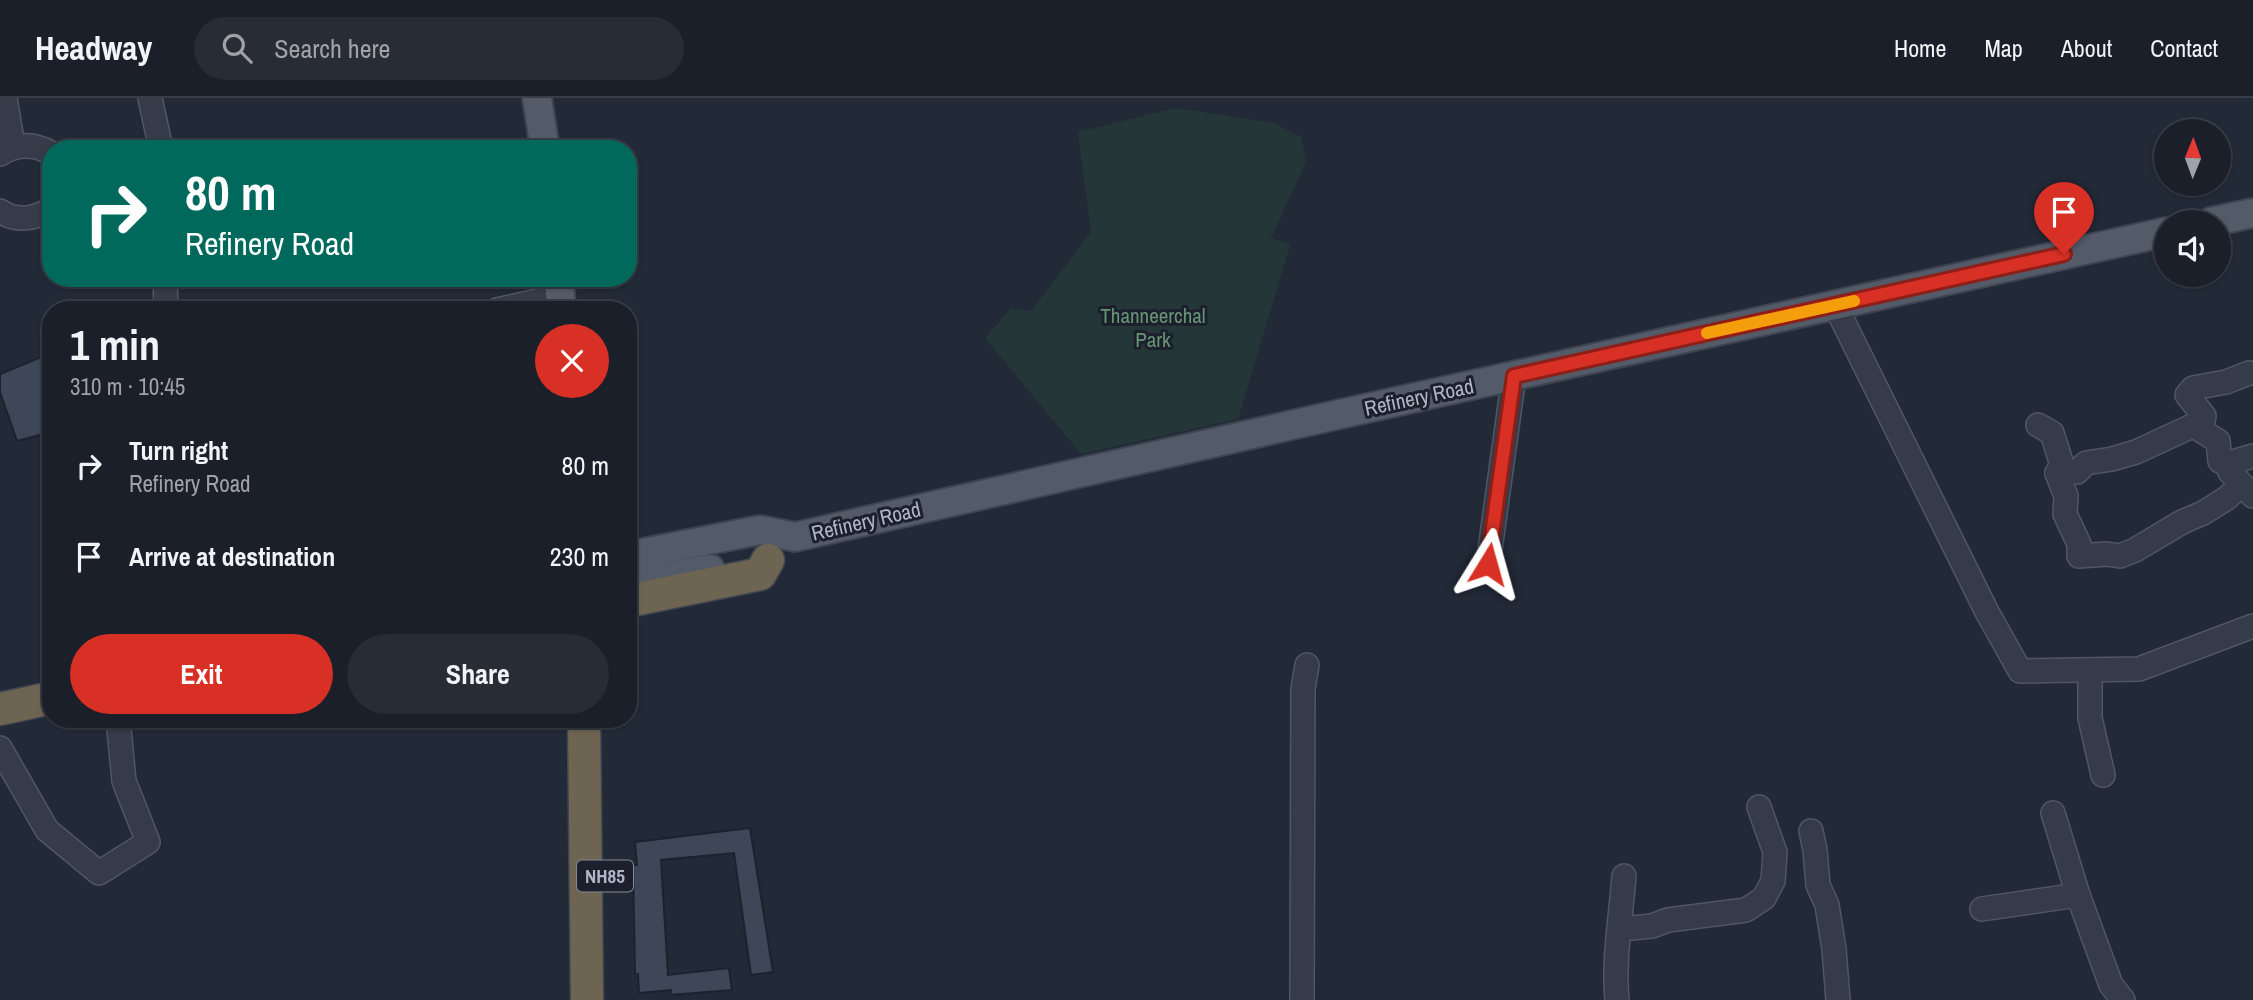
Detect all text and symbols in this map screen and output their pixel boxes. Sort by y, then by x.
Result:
search box [194,17,684,80]
text: Headway [35,26,152,70]
icon: search [218,29,256,67]
text: Search here [274,31,390,66]
text: Home [1894,32,1946,64]
text: Map [1984,32,2023,64]
text: About [2061,32,2112,64]
text: Contact [2150,32,2218,64]
north arrow [2154,119,2231,196]
map controls [2154,119,2231,287]
text: 80 m [185,159,277,225]
icon: right [70,168,161,259]
pin [2034,182,2094,254]
icon: arrive [2045,193,2083,231]
button: sound [2154,210,2231,287]
text: Refinery Road [185,222,354,265]
park label: Thanneerchal Park [1100,301,1206,354]
text: 1 min [70,317,160,373]
button: close [535,324,609,398]
text: 310 m · 10:45 [70,371,185,402]
street label: Refinery Road [1362,371,1476,423]
text: Turn right [129,433,228,468]
icon: right [70,447,108,485]
text: 80 m [562,448,609,483]
text: Refinery Road [129,468,251,499]
street label: Refinery Road [809,494,923,548]
position arrow [1451,527,1525,601]
icon: arrive [70,538,108,576]
text: Arrive at destination [129,539,335,574]
text: 230 m [550,539,609,574]
button: Exit [70,634,333,714]
button: Share [347,634,609,714]
road number: NH85 [577,860,633,891]

